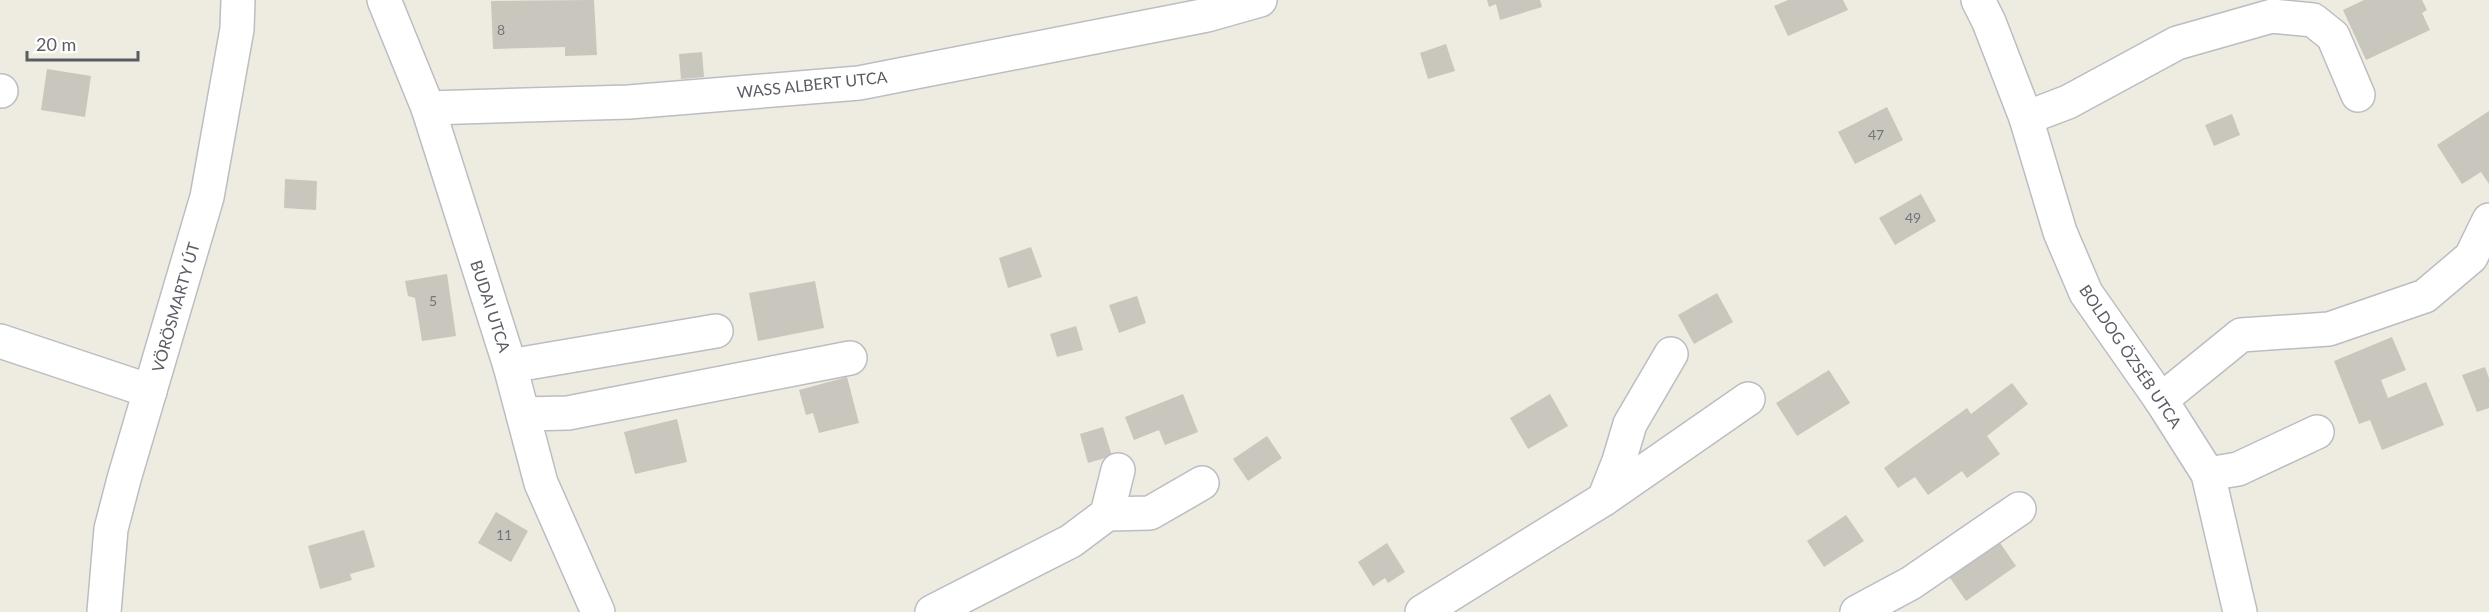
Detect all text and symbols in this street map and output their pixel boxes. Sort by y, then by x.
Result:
house number: 8 [497,21,505,38]
scale bar [27,24,138,62]
text: 20 m [36,33,76,55]
street label: WASS ALBERT UTCA [736,67,888,101]
house number: 47 [1868,126,1884,143]
house number: 49 [1905,209,1921,226]
street label: VÖRÖSMARTY ÚT [147,239,203,374]
street label: BUDAI UTCA [467,258,515,355]
street label: BOLDOG ÖZSÉB UTCA [2076,281,2186,431]
house number: 5 [429,292,437,309]
house number: 11 [496,526,512,543]

